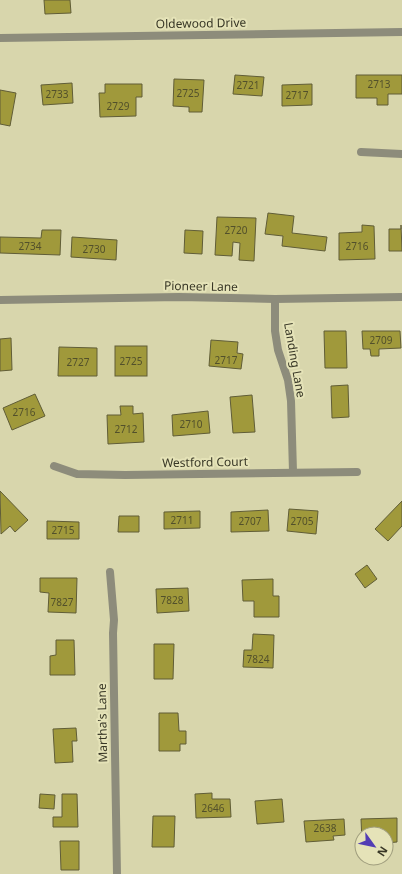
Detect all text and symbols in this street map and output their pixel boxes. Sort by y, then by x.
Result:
street label: Oldewood Drive [156,14,247,32]
house number: 2713 [368,77,391,91]
house number: 2721 [237,78,259,92]
house number: 2725 [177,86,200,100]
house number: 2733 [46,87,69,101]
house number: 2717 [286,88,309,102]
house number: 2729 [107,99,130,113]
house number: 2720 [225,223,248,237]
house number: 2734 [19,239,42,253]
house number: 2716 [346,239,369,253]
house number: 2730 [83,242,106,256]
street label: Pioneer Lane [164,277,238,295]
street label: Landing Lane [280,321,310,399]
house number: 2709 [370,333,393,347]
house number: 2717 [215,353,238,367]
house number: 2725 [120,354,143,368]
house number: 2727 [67,355,90,369]
house number: 2716 [13,405,36,419]
house number: 2710 [180,417,203,431]
house number: 2712 [115,422,138,436]
street label: Westford Court [162,453,249,471]
house number: 2711 [171,513,193,527]
house number: 2707 [239,514,262,528]
house number: 2705 [291,514,314,528]
house number: 2715 [52,523,75,537]
house number: 7828 [161,593,184,607]
house number: 7827 [51,595,74,609]
house number: 7824 [247,652,270,666]
street label: Martha's Lane [93,683,111,763]
house number: 2646 [202,801,225,815]
house number: 2638 [314,821,337,835]
north arrow [354,826,394,866]
text: N [374,844,392,860]

